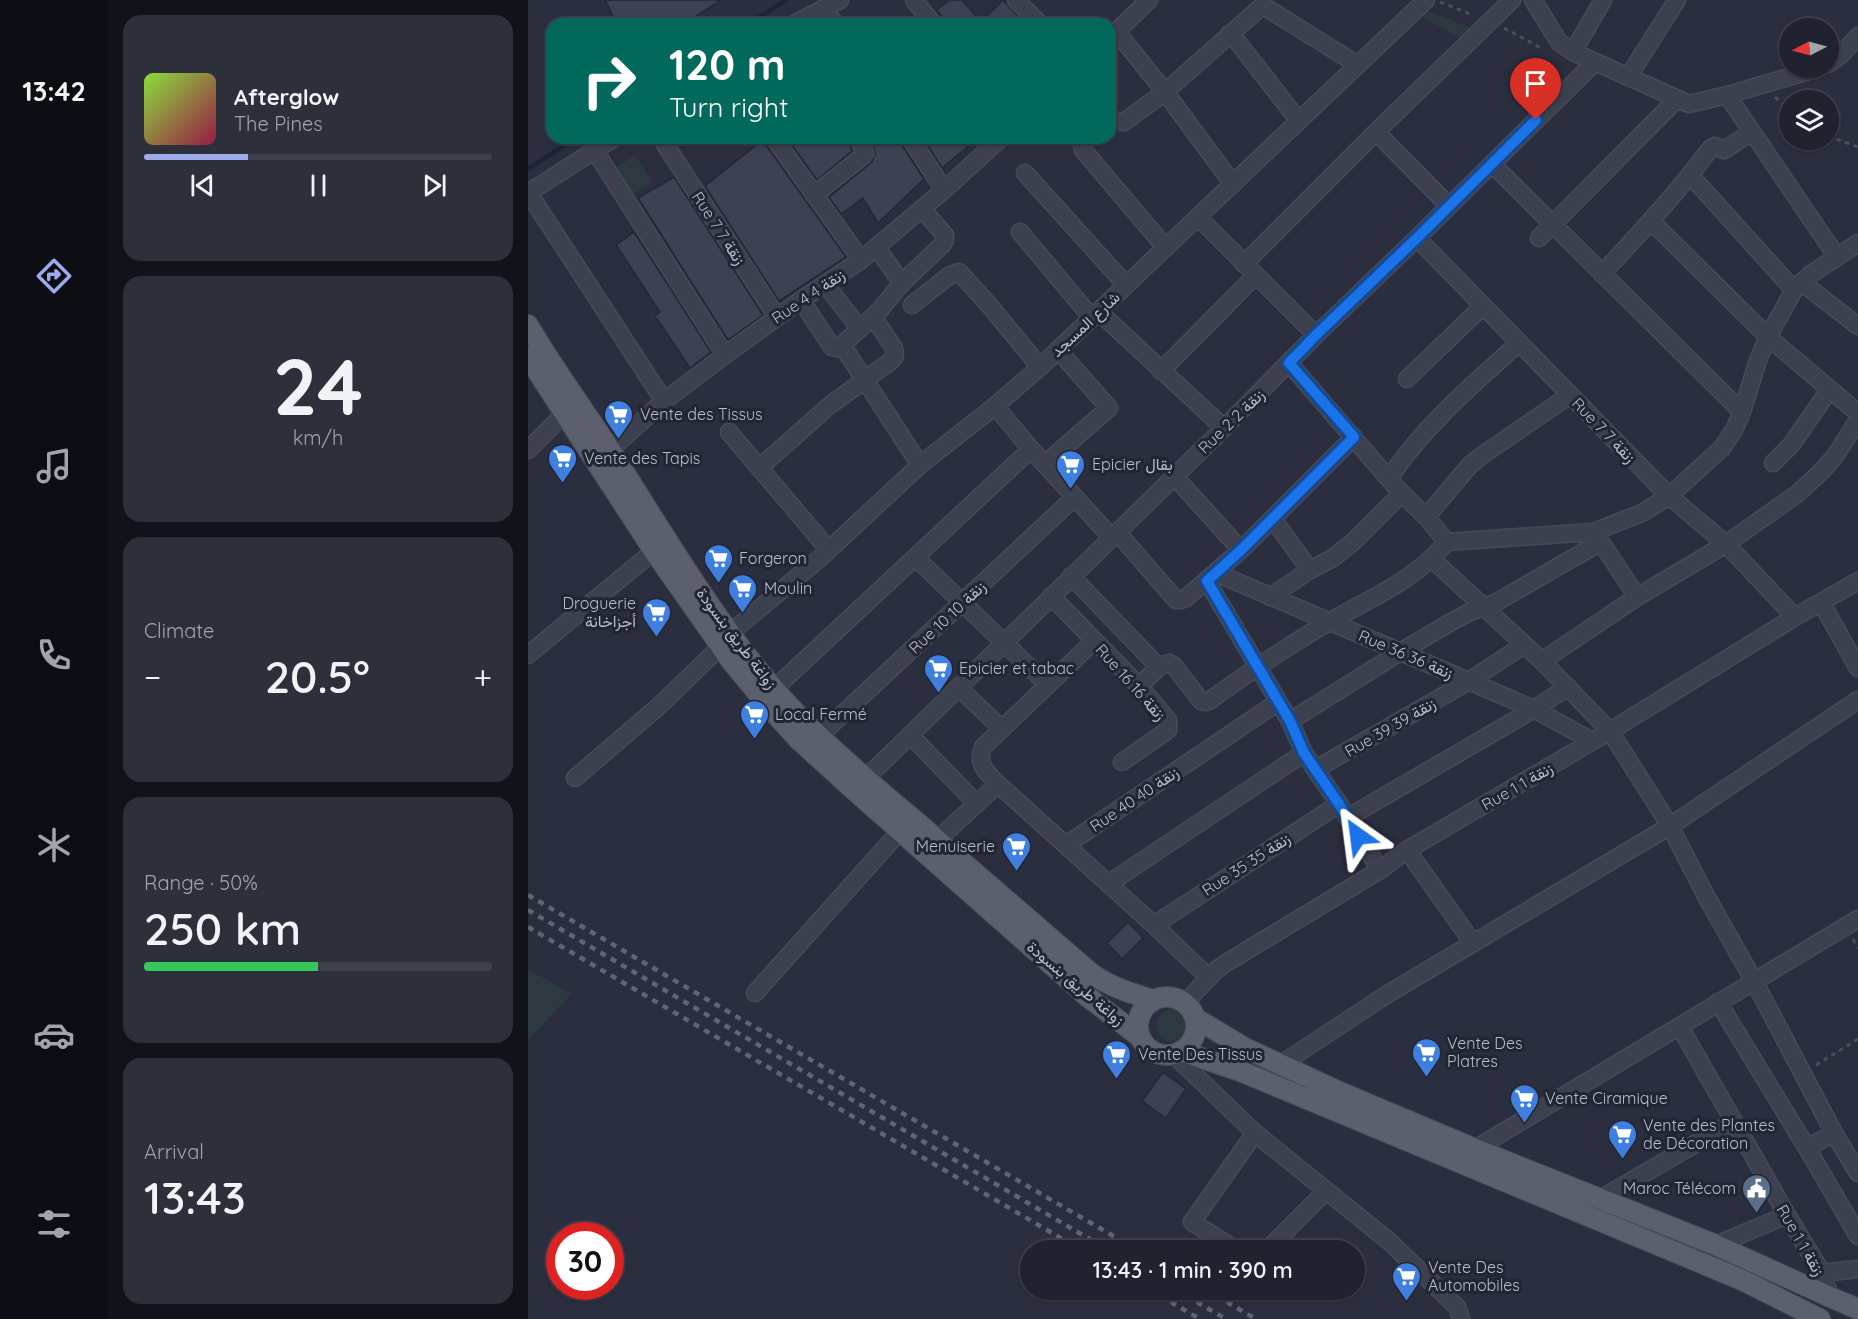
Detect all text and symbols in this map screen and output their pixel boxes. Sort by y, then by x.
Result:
north arrow [1779,18,1839,78]
map controls [1779,18,1839,150]
text: 120 m [669,38,786,91]
icon: right [570,42,648,120]
pin [1510,58,1561,120]
icon: arrive [1519,67,1552,100]
text: 13:42 [22,74,86,108]
text: Afterglow [234,83,339,111]
text: Turn right [669,90,788,124]
button: layers [1779,90,1839,150]
text: The Pines [234,111,323,136]
icon: previous [186,169,219,202]
icon: pause [302,169,335,202]
icon: next [418,169,451,202]
street label: Rue 7 زنقة 7 [687,188,750,269]
icon: directions [33,255,75,297]
street label: Rue 4 زنقة 4 [768,264,849,329]
street label: شارع المسجد [1046,287,1125,362]
text: 24 [273,337,363,435]
street label: Rue 2 زنقة 2 [1194,384,1269,458]
street label: Rue 7 زنقة 7 [1567,393,1640,468]
supermarket icon: Vente des Tissus [603,398,635,440]
place label: Vente des Tissus [640,404,763,424]
text: km/h [293,425,343,450]
supermarket icon: Vente des Tapis [547,442,579,484]
icon: music [33,445,75,487]
place label: Vente des Tapis [584,448,700,468]
supermarket icon: Epicier بقال [1055,448,1087,490]
place label: Epicier بقال [1092,454,1173,474]
supermarket icon: Forgeron [702,542,734,584]
place label: Forgeron [739,548,807,568]
supermarket icon: Moulin [727,572,759,614]
street label: Rue 10 زنقة 10 [904,576,990,658]
place label: Moulin [764,578,812,598]
street label: زواغة طريق بنسودة [692,584,781,693]
place label: Droguerie أجزاخانة [562,593,636,632]
supermarket icon: Droguerie أجزاخانة [641,596,673,638]
text: Climate [144,618,214,643]
street label: Rue 36 زنقة 36 [1355,625,1456,684]
icon: phone [33,634,75,676]
street label: Rue 16 زنقة 16 [1091,640,1171,725]
text: 20.5° [265,648,370,704]
supermarket icon: Epicier et tabac [922,652,954,694]
text: − [144,656,161,697]
text: + [473,656,492,697]
place label: Epicier et tabac [959,658,1074,678]
street label: Rue 39 زنقة 39 [1341,693,1440,762]
supermarket icon: Local Fermé [738,698,770,740]
place label: Local Fermé [775,704,867,724]
street label: Rue 1 زنقة 1 [1478,758,1557,815]
street label: Rue 40 زنقة 40 [1086,762,1183,837]
position arrow [1326,804,1390,868]
icon: climate [33,824,75,866]
street label: Rue 35 زنقة 35 [1198,828,1294,901]
supermarket icon: Menuiserie [1000,830,1032,872]
place label: Menuiserie [916,836,995,856]
text: Range · 50% [144,870,258,895]
text: 250 km [144,900,301,956]
street label: زواغة طريق بنسودة [1022,936,1129,1030]
icon: car [33,1014,75,1056]
place label: Vente Des Platres [1447,1033,1523,1071]
supermarket icon: Vente Des Platres [1410,1036,1442,1078]
supermarket icon: Vente Des Tissus [1101,1038,1133,1080]
place label: Vente Des Tissus [1138,1044,1263,1064]
supermarket icon: Vente Ciramique [1508,1082,1540,1124]
place label: Vente Ciramique [1545,1088,1668,1108]
place label: Vente des Plantes de Décoration [1643,1115,1775,1153]
supermarket icon: Vente des Plantes de Décoration [1606,1118,1638,1160]
text: Arrival [144,1139,204,1164]
text: 13:43 [144,1169,246,1225]
public building icon: Maroc Télécom [1741,1172,1773,1214]
place label: Maroc Télécom [1623,1178,1736,1198]
street label: Rue 1 زنقة 1 [1772,1201,1829,1280]
icon: filters [33,1203,75,1245]
speed limit sign: 30 [546,1222,624,1300]
text: 13:43 · 1 min · 390 m [1092,1256,1293,1284]
place label: Vente Des Automobiles [1428,1257,1520,1295]
supermarket icon: Vente Des Automobiles [1391,1260,1423,1302]

